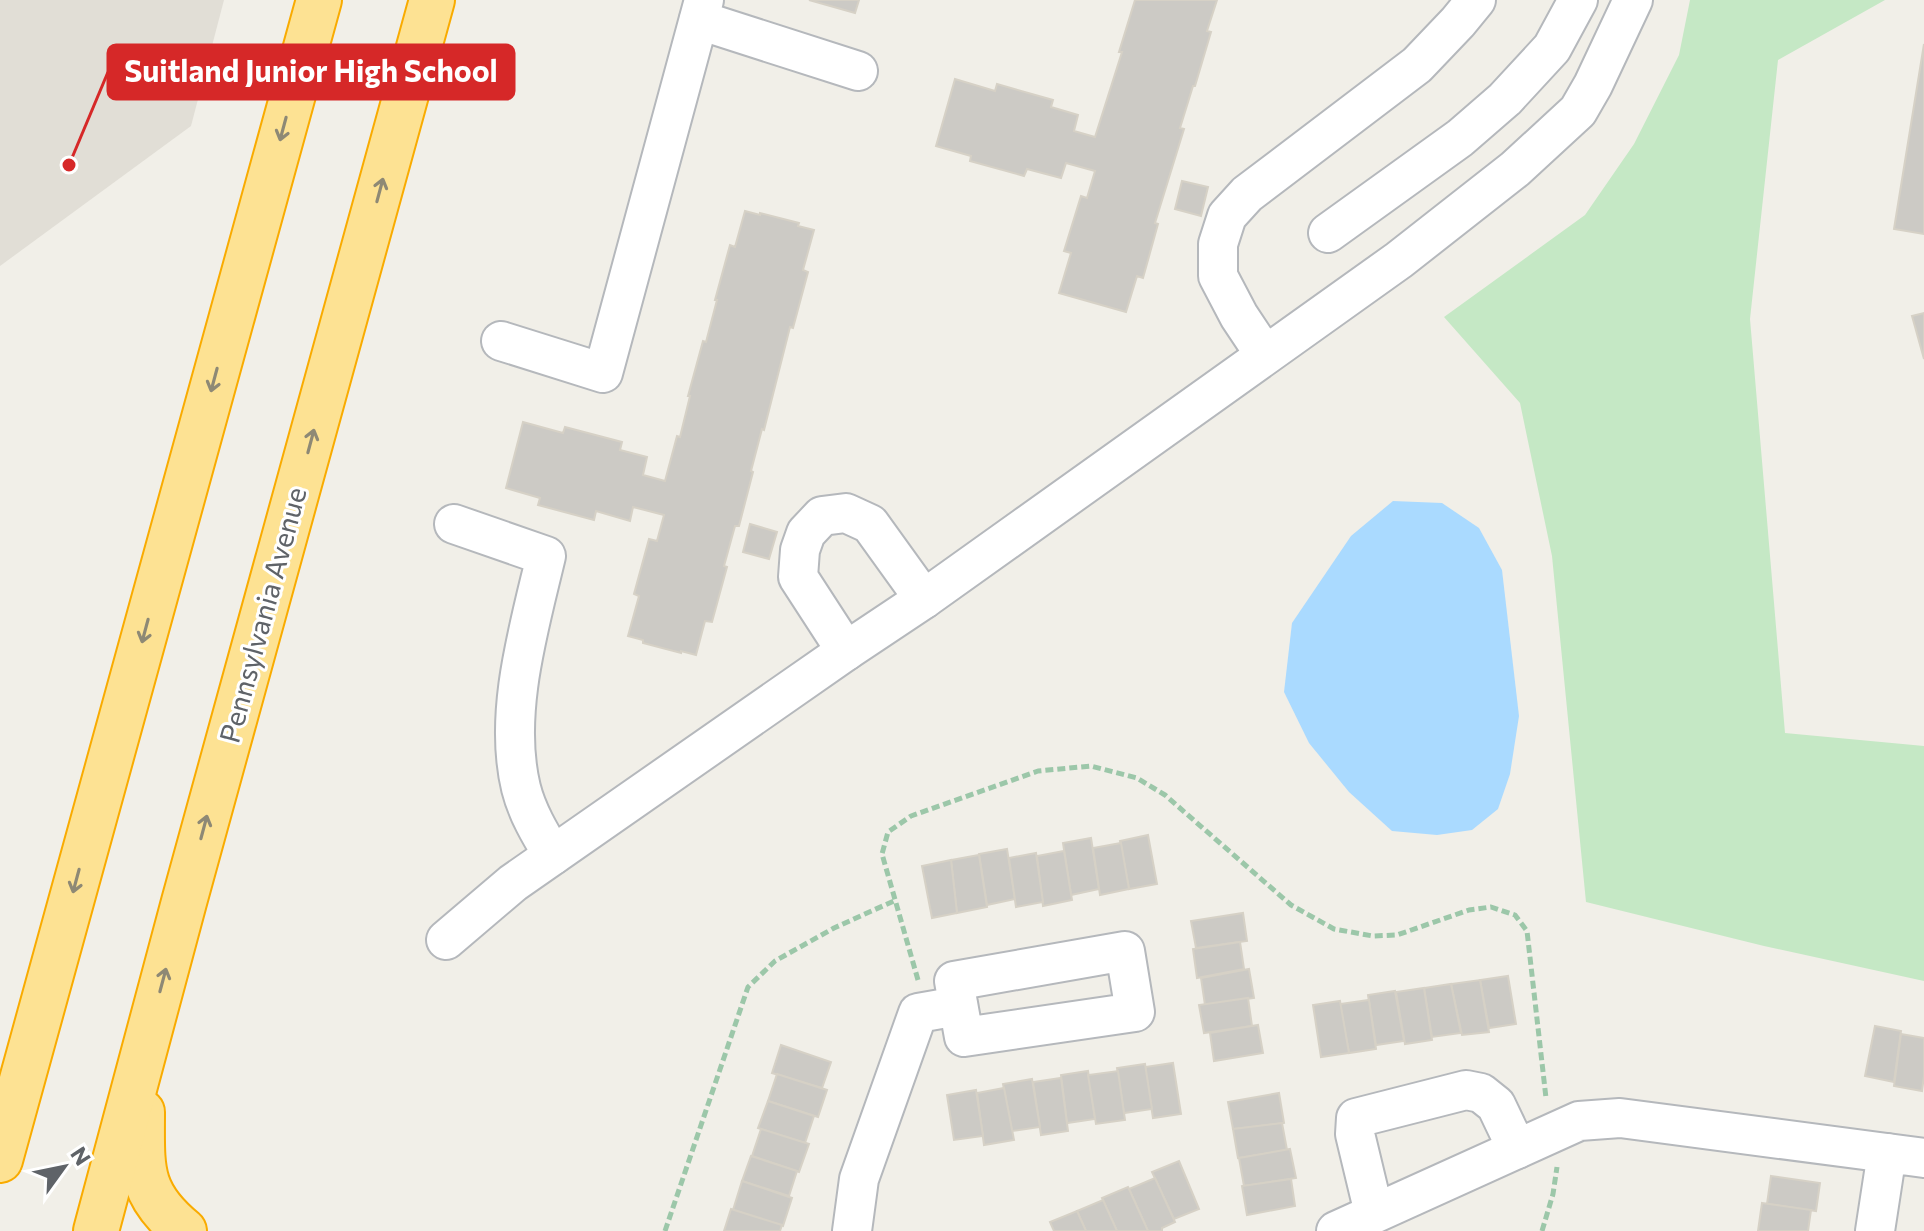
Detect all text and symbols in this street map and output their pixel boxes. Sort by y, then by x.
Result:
callout: Suitland Junior High School [108,45,514,99]
text: Suitland Junior High School [124,51,498,88]
one-way arrow [275,116,290,142]
one-way arrow [373,178,388,204]
one-way arrow [206,366,221,392]
one-way arrow [304,428,319,454]
street label: Pennsylvania Avenue [212,483,313,746]
one-way arrow [137,617,152,643]
one-way arrow [198,814,213,840]
one-way arrow [68,868,83,894]
one-way arrow [156,967,171,993]
north arrow [24,1127,104,1207]
text: N [65,1142,97,1170]

